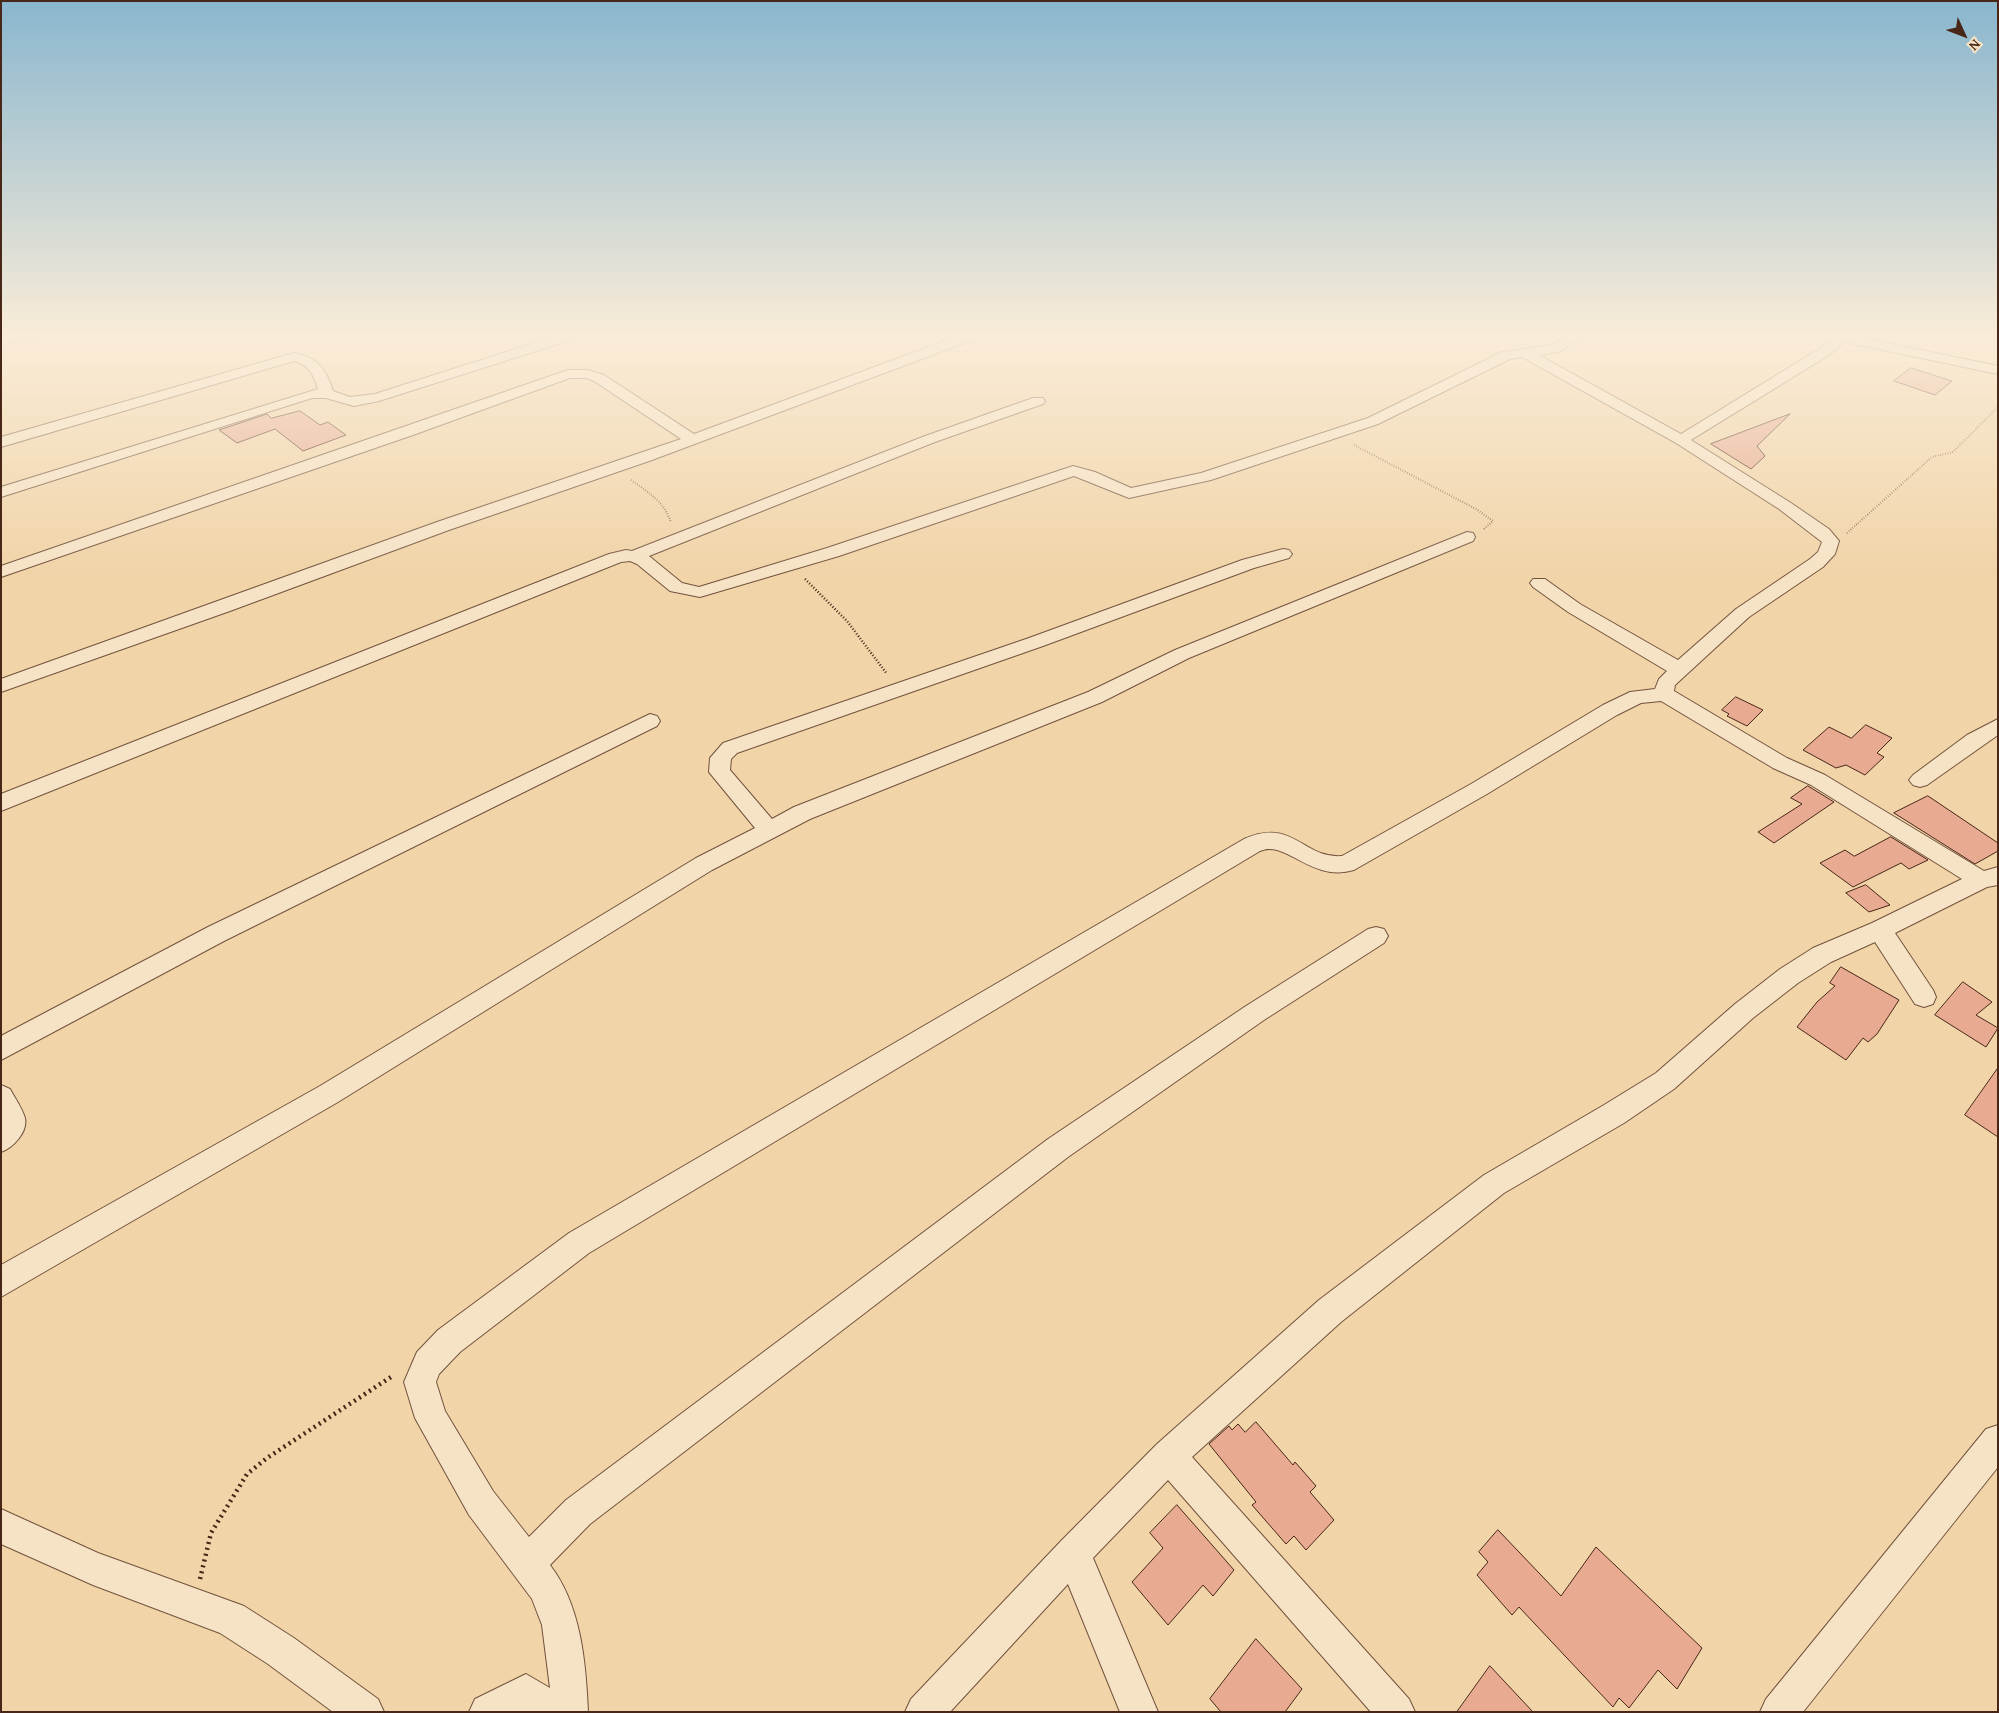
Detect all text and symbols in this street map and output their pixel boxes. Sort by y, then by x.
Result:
north arrow [1939,10,1989,60]
text: N [1964,35,1985,55]

